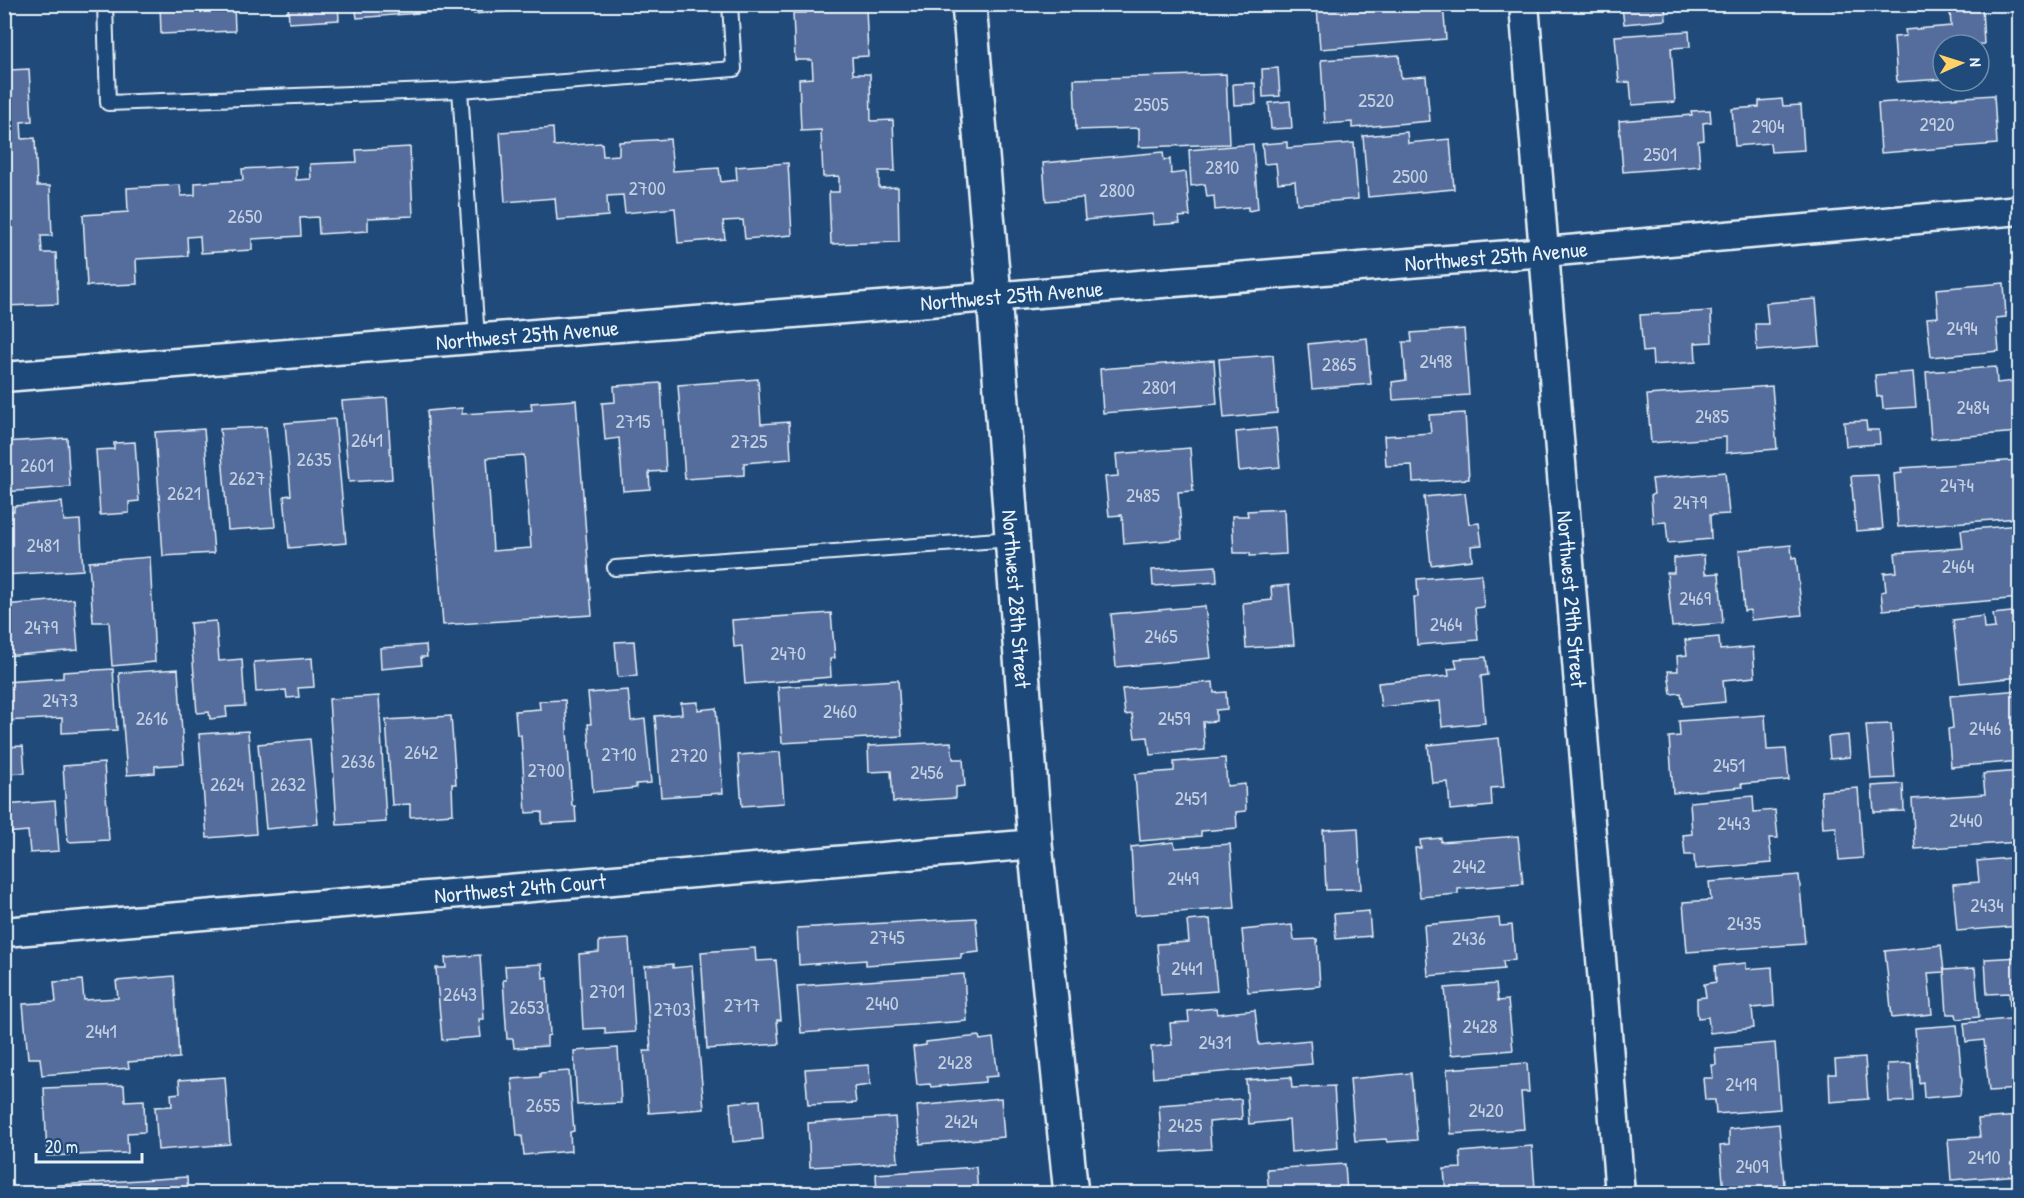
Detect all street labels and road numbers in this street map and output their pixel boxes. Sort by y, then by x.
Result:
street label: Northwest 25th Avenue [1404,233,1589,278]
street label: Northwest 25th Avenue [919,273,1105,318]
street label: Northwest 25th Avenue [435,312,620,357]
street label: Northwest 28th Street [995,509,1038,690]
street label: Northwest 29th Street [1550,509,1594,689]
street label: Northwest 24th Court [433,866,608,910]

